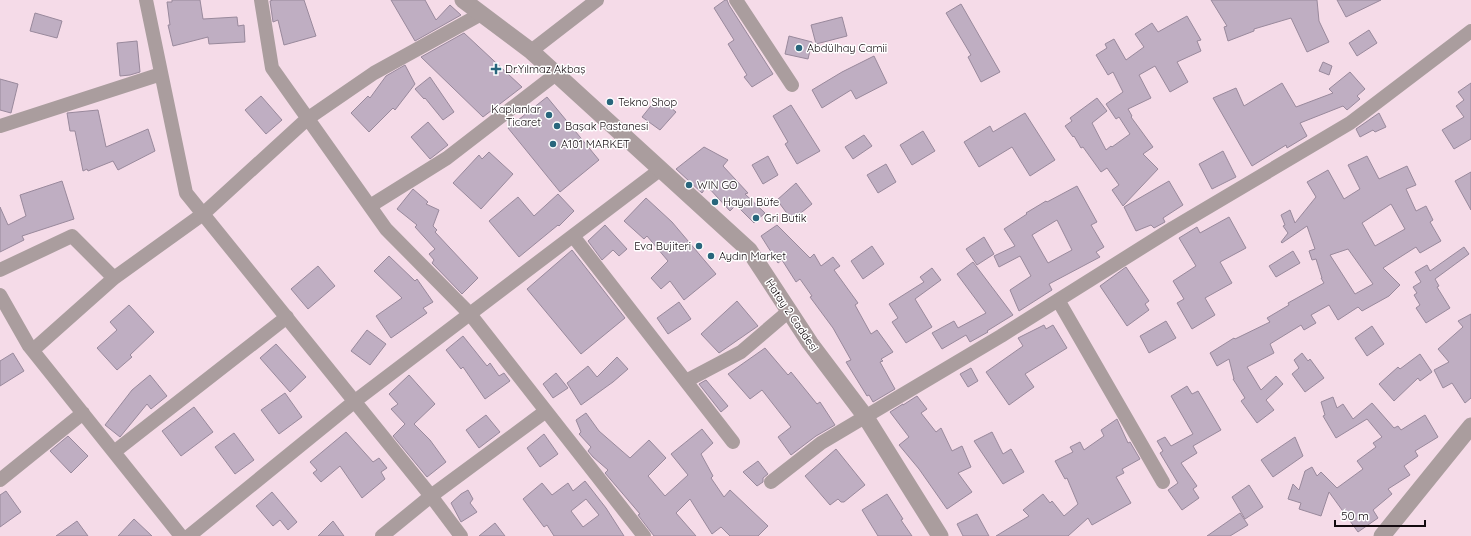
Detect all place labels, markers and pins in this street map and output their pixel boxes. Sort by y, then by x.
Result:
place label: Abdülhay Camii [807,41,887,55]
marker: Abdülhay Camii [794,43,804,53]
place label: Dr.Yılmaz Akbaş [505,62,585,76]
marker: Dr.Yılmaz Akbaş [490,63,502,75]
place label: Tekno Shop [618,95,678,109]
marker: Tekno Shop [605,97,615,107]
place label: Kaplanlar Ticaret [491,102,542,129]
marker: Kaplanlar Ticaret [544,110,554,120]
place label: Başak Pastanesi [565,119,648,133]
marker: Başak Pastanesi [552,121,562,131]
place label: A101 MARKET [561,137,630,151]
marker: A101 MARKET [548,139,558,149]
place label: WIN GO [697,178,737,192]
marker: WIN GO [684,180,694,190]
place label: Hayal Büfe [723,195,779,209]
marker: Hayal Büfe [710,197,720,207]
place label: Gri Butik [764,211,807,225]
marker: Gri Butik [751,213,761,223]
place label: Eva Bujiteri [634,239,691,253]
marker: Eva Bujiteri [694,241,704,251]
place label: Aydın Market [719,249,786,263]
marker: Aydın Market [706,251,716,261]

